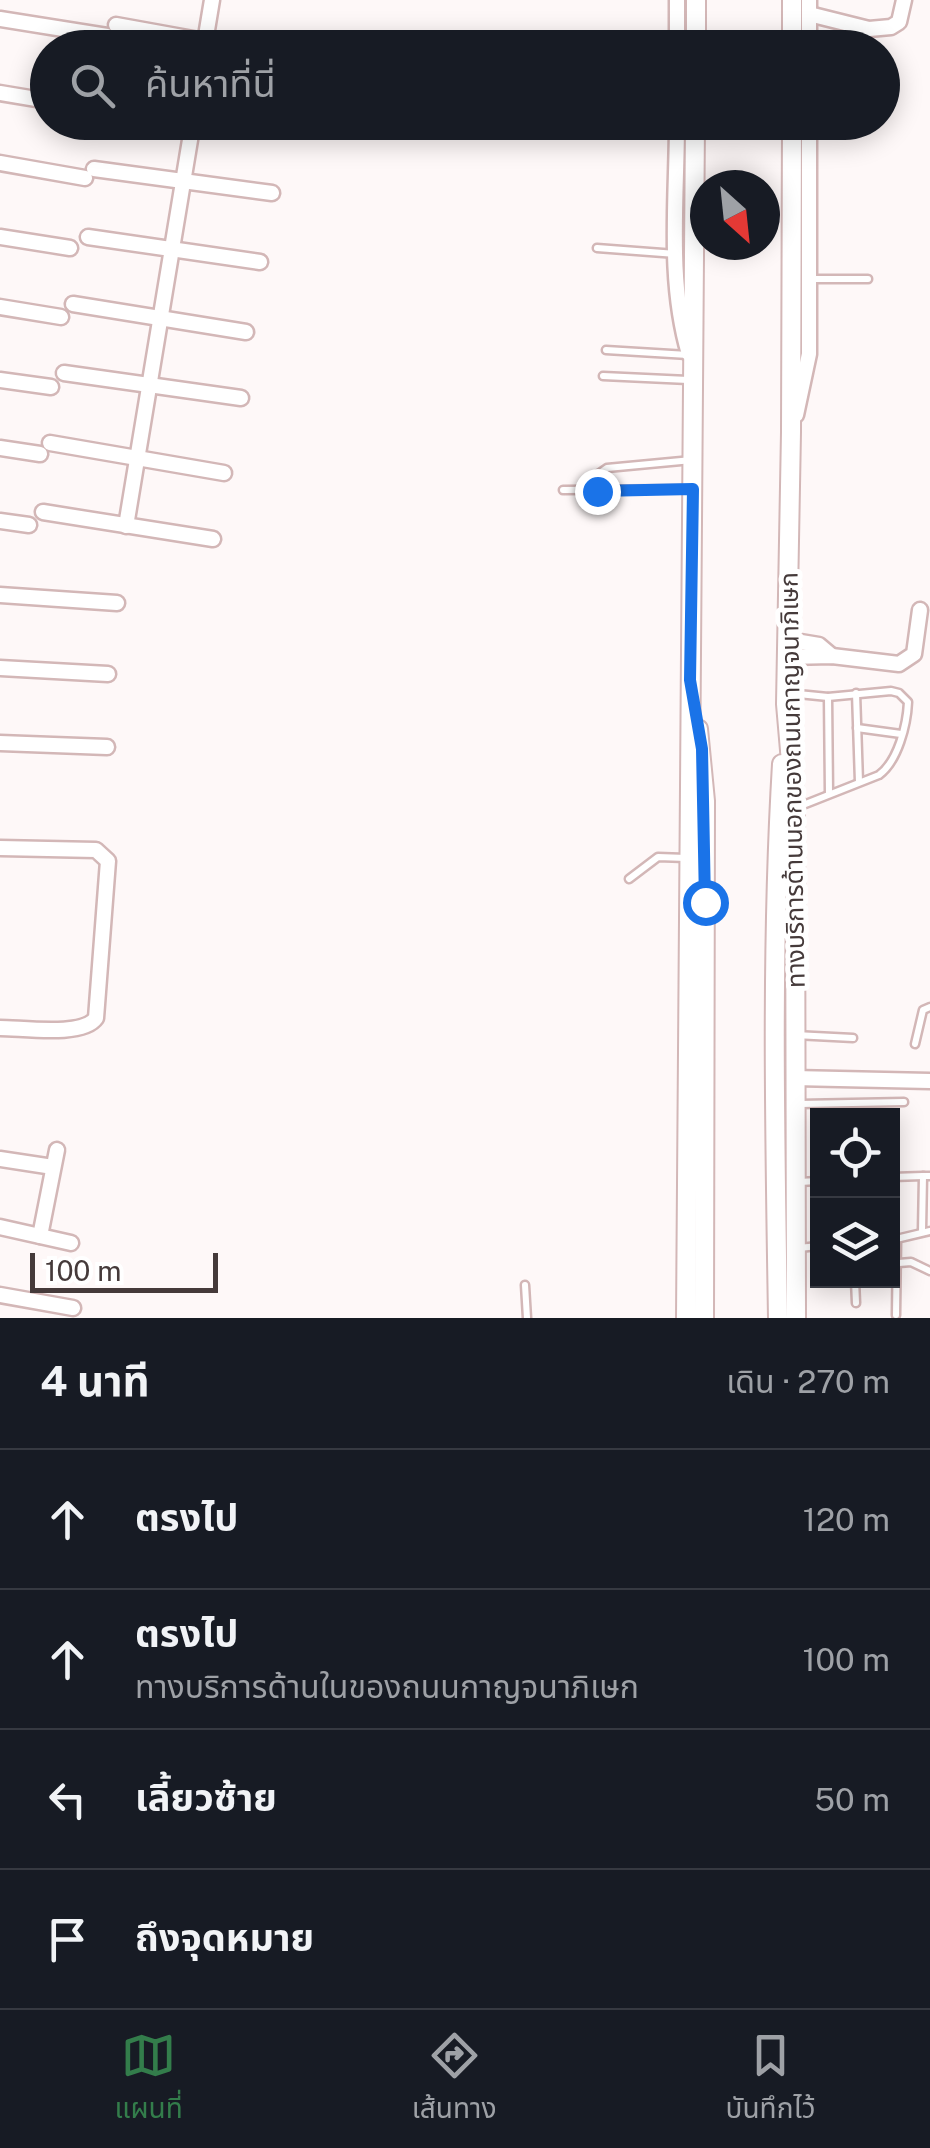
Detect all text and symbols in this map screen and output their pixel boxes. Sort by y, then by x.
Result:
search box [30,30,900,140]
icon: search [65,58,120,113]
text: ค้นหาที่นี่ [145,61,276,106]
north arrow [690,170,780,260]
route end [575,469,621,515]
street label: ทางบริการด้านนอกของถนนกาญจนาภิเษก [773,572,811,988]
route start [683,880,729,926]
map controls [810,1108,900,1288]
button: locate [810,1108,900,1198]
button: layers [810,1198,900,1288]
scale bar [30,1248,218,1292]
text: 100 m [45,1254,122,1287]
text: 4 นาที [40,1356,149,1405]
text: เดิน · 270 m [726,1363,890,1400]
icon: ahead [40,1492,95,1547]
text: ตรงไป [135,1495,238,1540]
text: 120 m [803,1501,890,1538]
text: ตรงไป [135,1611,238,1656]
icon: ahead [40,1632,95,1687]
text: 100 m [803,1641,890,1678]
text: ทางบริการด้านในของถนนกาญจนาภิเษก [135,1668,639,1705]
icon: left [40,1772,95,1827]
text: เลี้ยวซ้าย [135,1775,277,1820]
text: 50 m [814,1781,890,1818]
icon: arrive [40,1912,95,1967]
text: ถึงจุดหมาย [135,1915,314,1960]
tab: แผนที่ [115,2028,183,2131]
tab: เส้นทาง [412,2028,496,2131]
tab: บันทึกไว้ [726,2028,815,2131]

